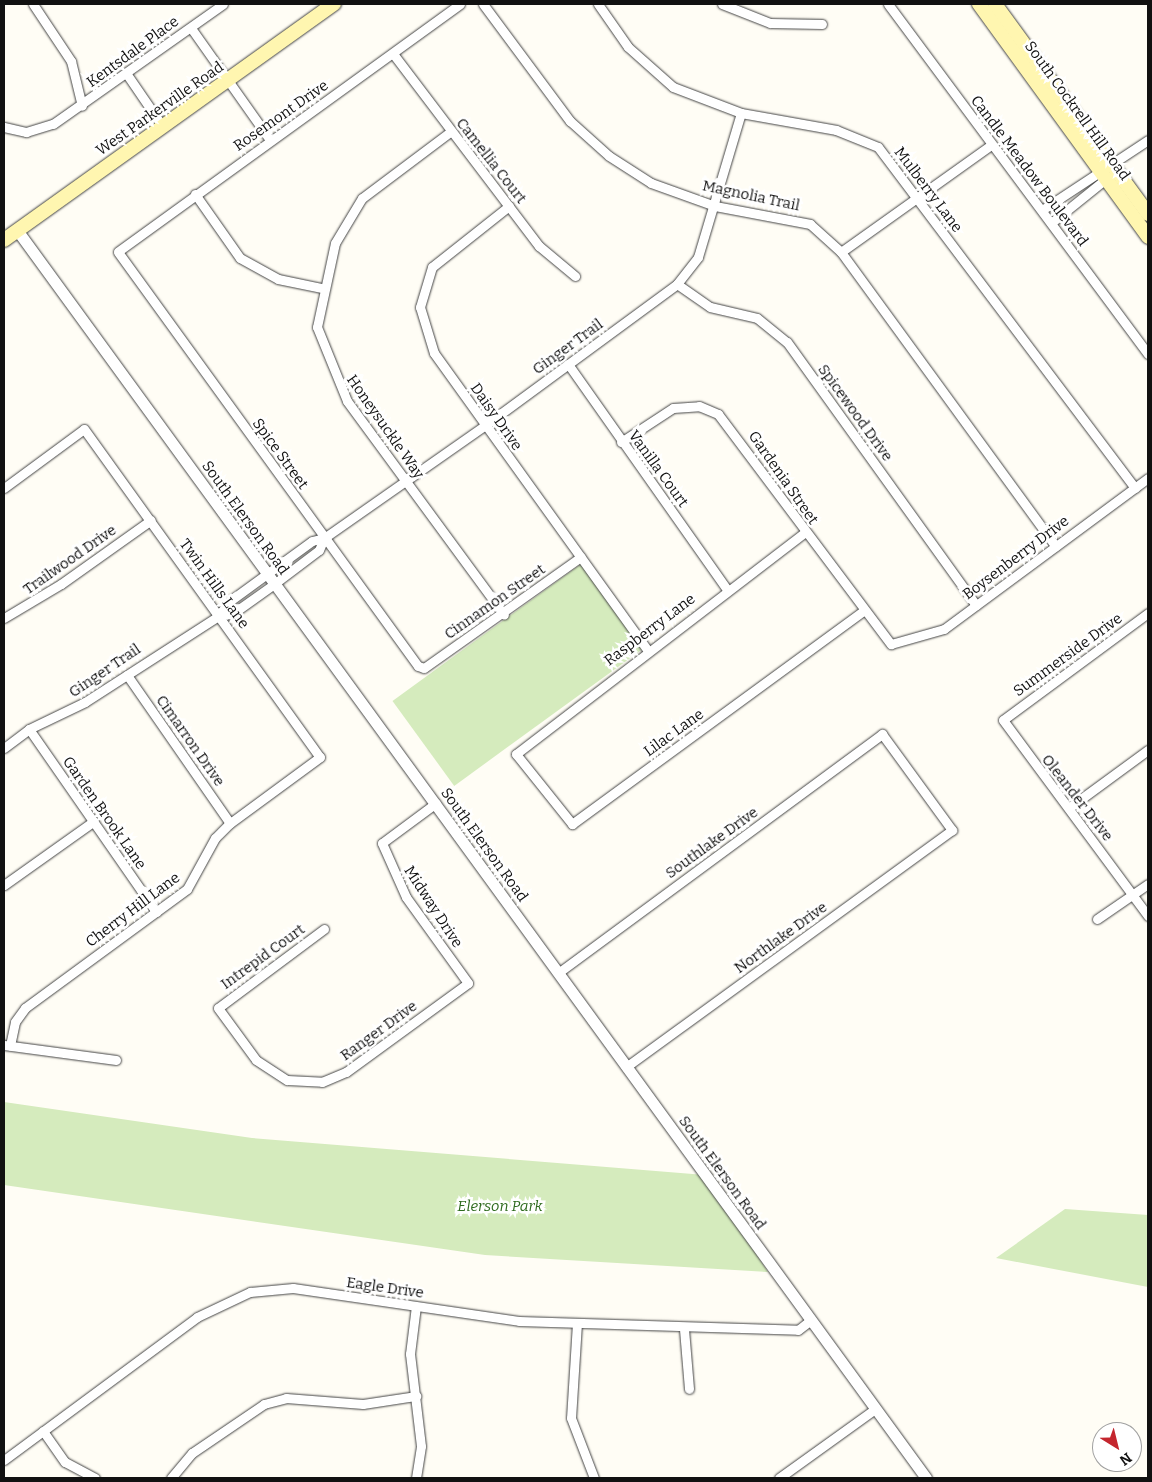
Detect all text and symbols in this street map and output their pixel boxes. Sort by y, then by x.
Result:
street label: Kentsdale Place [84,13,182,91]
street label: South Cockrell Hill Road [1021,38,1133,184]
street label: West Parkerville Road [93,58,227,160]
street label: Rosemont Drive [230,77,332,155]
street label: Candle Meadow Boulevard [966,92,1092,250]
street label: Camellia Court [452,115,530,207]
street label: Mulberry Lane [890,144,966,236]
street label: Magnolia Trail [701,177,801,215]
street label: Ginger Trail [529,315,607,379]
street label: Spicewood Drive [814,361,896,465]
street label: Honeysuckle Way [342,372,428,482]
street label: Daisy Drive [466,380,526,454]
street label: Spice Street [248,415,312,493]
street label: Vanilla Court [624,427,692,511]
street label: Gardenia Street [744,428,822,528]
street label: South Elerson Road [198,458,292,578]
street label: Boysenberry Drive [959,512,1073,604]
street label: Trailwood Drive [20,521,120,599]
street label: Twin Hills Lane [175,536,253,632]
street label: Cinnamon Street [441,561,549,643]
street label: Raspberry Lane [601,590,699,670]
street label: Summerside Drive [1010,610,1126,700]
street label: Ginger Trail [66,640,144,702]
street label: Cimarron Drive [152,692,228,790]
street label: Lilac Lane [641,705,707,761]
street label: Oleander Drive [1038,751,1116,845]
street label: Garden Brook Lane [58,753,150,873]
street label: South Elerson Road [437,785,531,905]
street label: Southlake Drive [662,803,762,883]
street label: Midway Drive [400,863,466,951]
street label: Cherry Hill Lane [82,869,184,951]
street label: Northlake Drive [731,898,831,978]
street label: Intrepid Court [218,921,308,993]
street label: Ranger Drive [337,997,421,1065]
street label: South Elerson Road [675,1113,769,1233]
park label: Elerson Park [457,1198,543,1216]
street label: Eagle Drive [345,1274,425,1302]
north arrow [1092,1422,1142,1472]
text: N [1116,1449,1135,1469]

